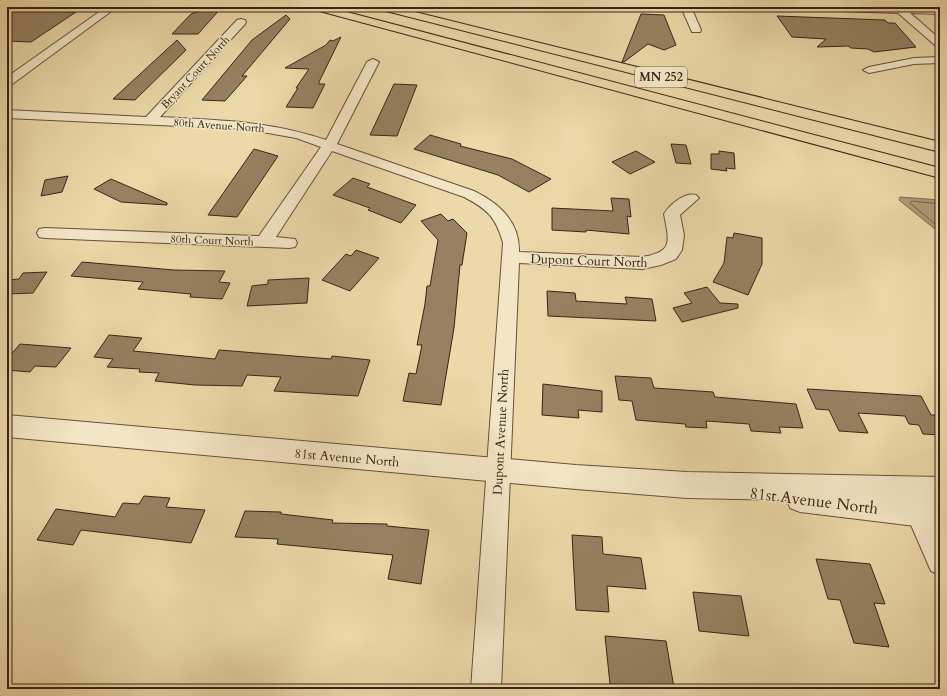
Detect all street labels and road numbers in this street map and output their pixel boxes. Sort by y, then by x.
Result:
street label: Bryant Court North [158,33,233,112]
road number: MN 252 [635,67,687,87]
street label: 80th Avenue North [173,115,265,136]
street label: 80th Court North [170,232,254,249]
street label: Dupont Court North [530,250,648,272]
street label: Dupont Avenue North [489,368,513,496]
street label: 81st Avenue North [294,444,400,472]
street label: 81st Avenue North [748,482,880,520]

